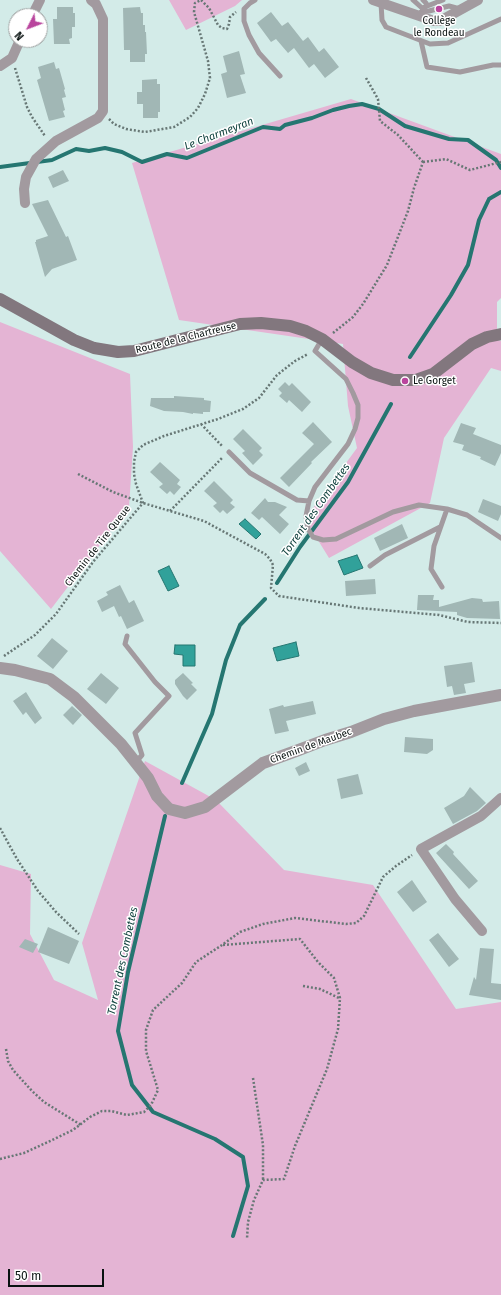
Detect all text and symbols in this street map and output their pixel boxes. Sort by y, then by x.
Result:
marker: Collège le Rondeau [434,4,444,14]
north arrow [8,8,48,48]
place label: Collège le Rondeau [413,15,465,38]
text: N [12,29,27,43]
water label: Le Charmeyran [182,115,256,153]
street label: Route de la Chartreuse [134,320,238,356]
place label: Le Gorget [413,375,456,387]
marker: Le Gorget [400,376,410,386]
water label: Torrent des Combettes [279,461,353,559]
street label: Chemin de Tire Queue [63,503,133,589]
street label: Chemin de Maubec [269,726,353,766]
water label: Torrent des Combettes [105,906,141,1016]
scale bar [10,1261,106,1287]
text: 50 m [15,1269,41,1283]

